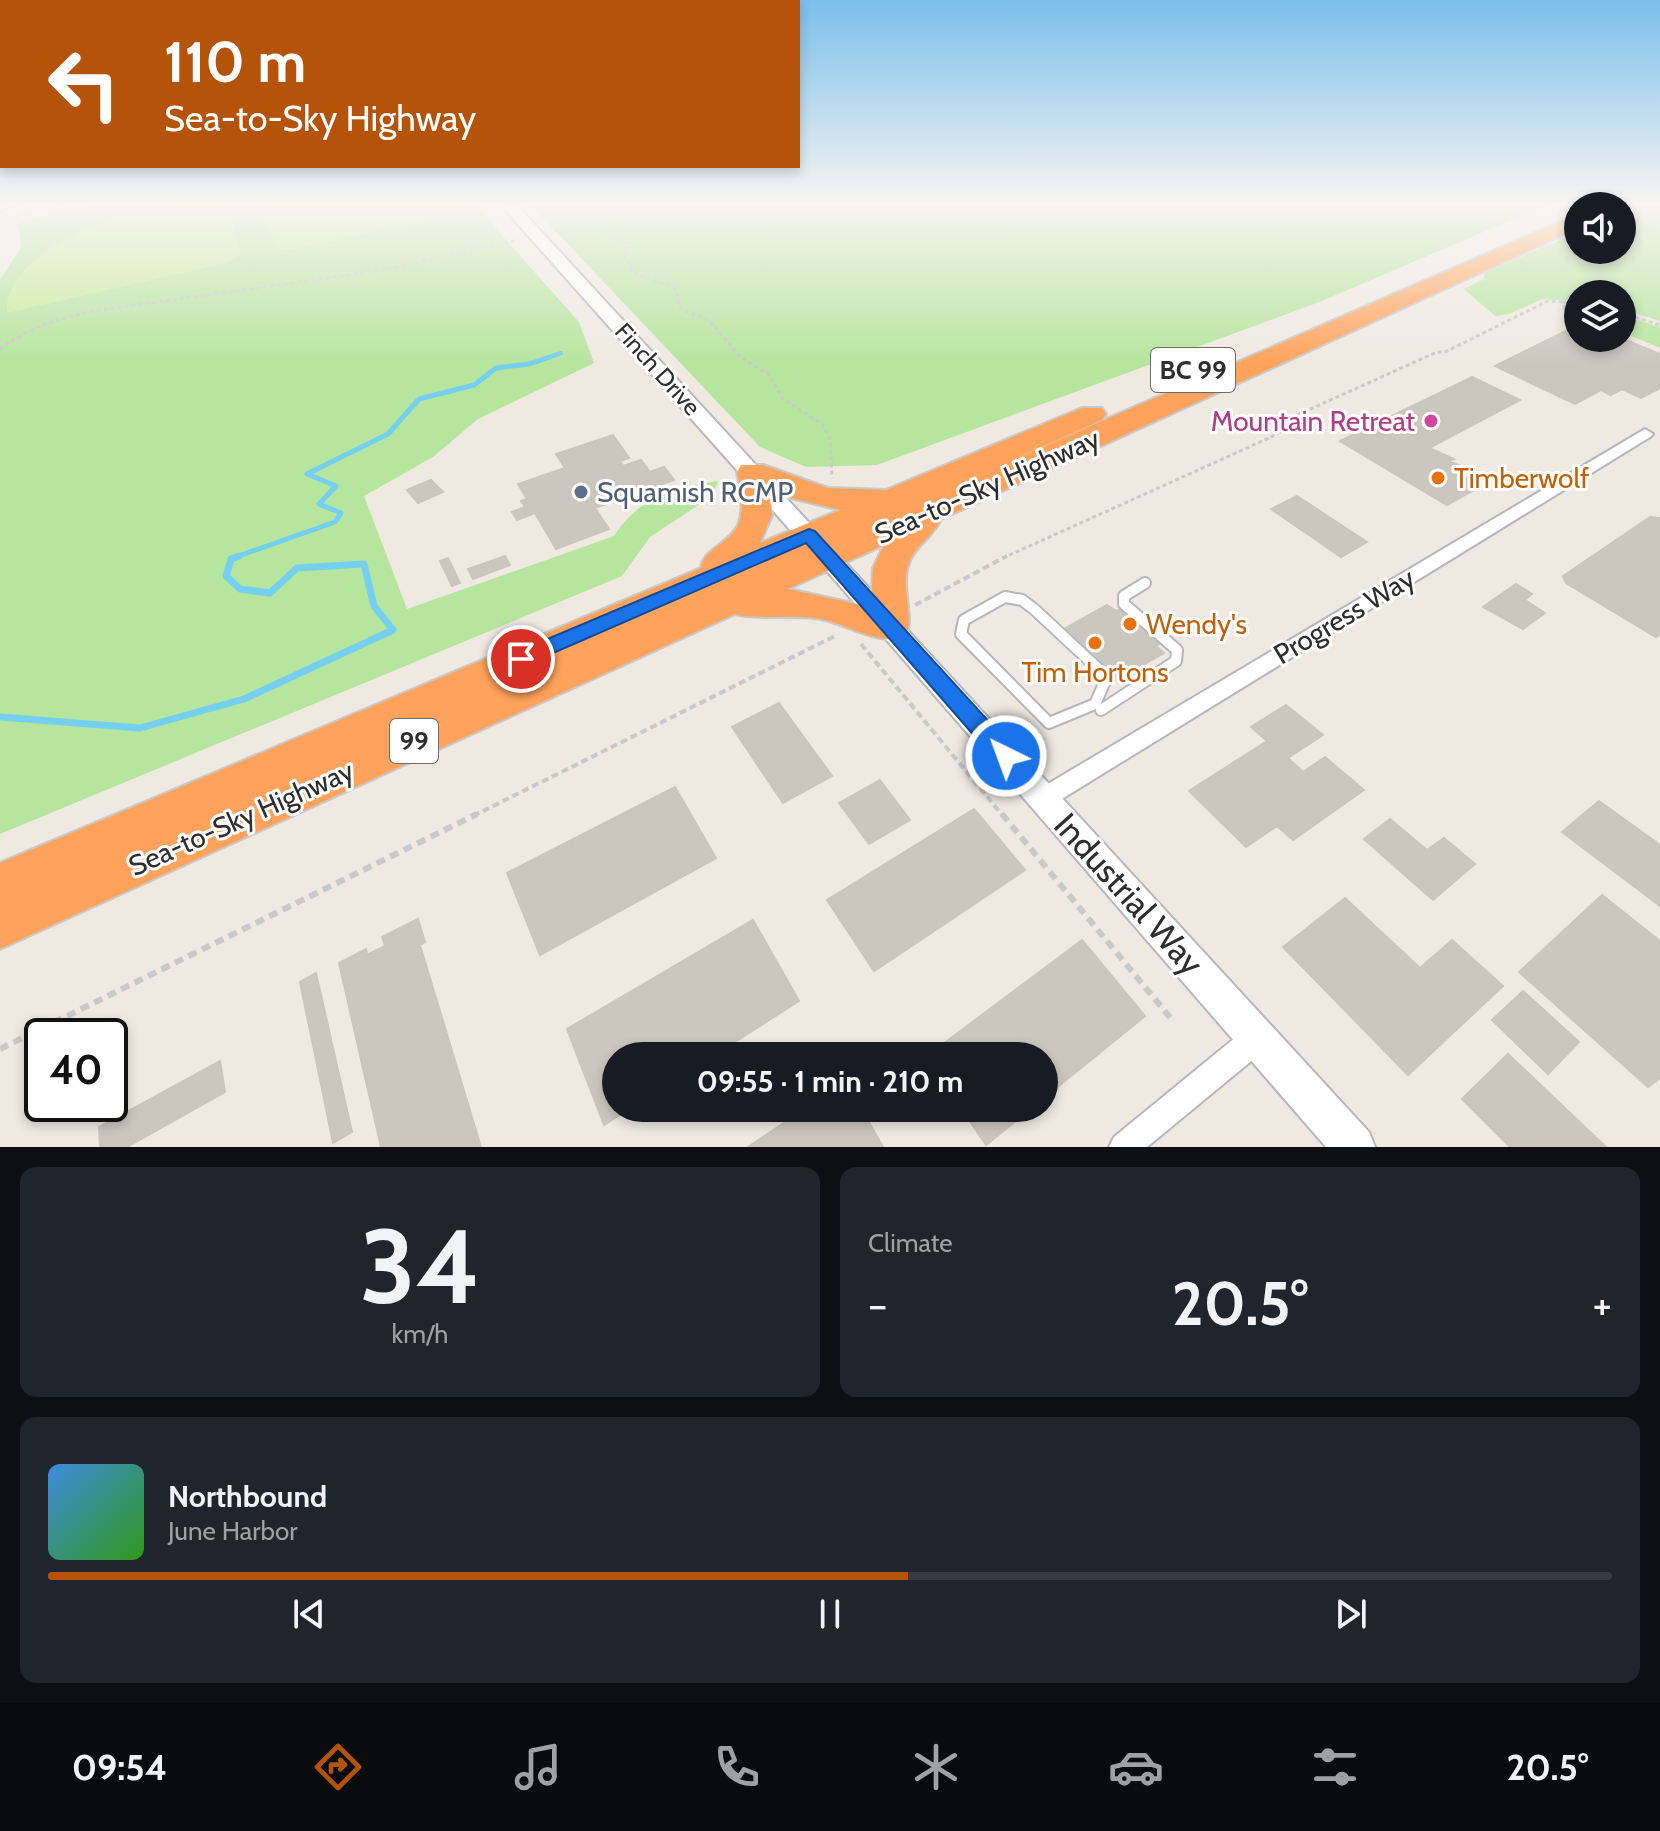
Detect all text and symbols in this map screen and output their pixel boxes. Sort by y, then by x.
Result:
text: 110 m [164,28,306,96]
icon: left [32,32,136,136]
text: Sea-to-Sky Highway [164,96,476,140]
map controls [1564,192,1636,352]
button: sound [1564,192,1636,264]
button: layers [1564,280,1636,352]
street label: Finch Drive [609,317,707,421]
road number: BC 99 [1151,348,1235,392]
place label: Mountain Retreat [1211,404,1415,438]
marker: Mountain Retreat [1422,412,1440,430]
street label: Sea-to-Sky Highway [869,421,1105,551]
place label: Timberwolf [1454,461,1589,495]
marker: Timberwolf [1429,469,1447,487]
place label: Squamish RCMP [597,475,793,509]
marker: Squamish RCMP [572,483,590,501]
street label: Progress Way [1267,561,1421,671]
place label: Wendy's [1146,607,1247,641]
marker: Wendy's [1121,615,1139,633]
pin [487,625,555,693]
marker: Tim Hortons [1086,634,1104,652]
icon: arrive [499,637,543,681]
place label: Tim Hortons [1021,655,1169,689]
position arrow [964,714,1048,798]
road number: 99 [390,719,438,763]
street label: Sea-to-Sky Highway [123,753,359,883]
street label: Industrial Way [1045,804,1213,984]
speed limit sign: 40 [24,1018,128,1122]
text: 09:55 · 1 min · 210 m [697,1063,963,1100]
text: 34 [360,1203,480,1329]
text: Climate [868,1227,953,1259]
text: 20.5° [1172,1267,1308,1340]
text: − [868,1278,887,1331]
text: + [1593,1278,1612,1331]
text: km/h [392,1318,448,1350]
text: Northbound [168,1478,327,1515]
text: June Harbor [168,1515,297,1547]
icon: previous [287,1592,331,1636]
icon: pause [808,1592,852,1636]
icon: next [1329,1592,1373,1636]
icon: directions [310,1739,366,1795]
icon: music [510,1739,566,1795]
icon: phone [709,1739,765,1795]
icon: climate [908,1739,964,1795]
icon: car [1108,1739,1164,1795]
icon: filters [1307,1739,1363,1795]
text: 09:54 [72,1745,167,1789]
text: 20.5° [1507,1745,1588,1789]

